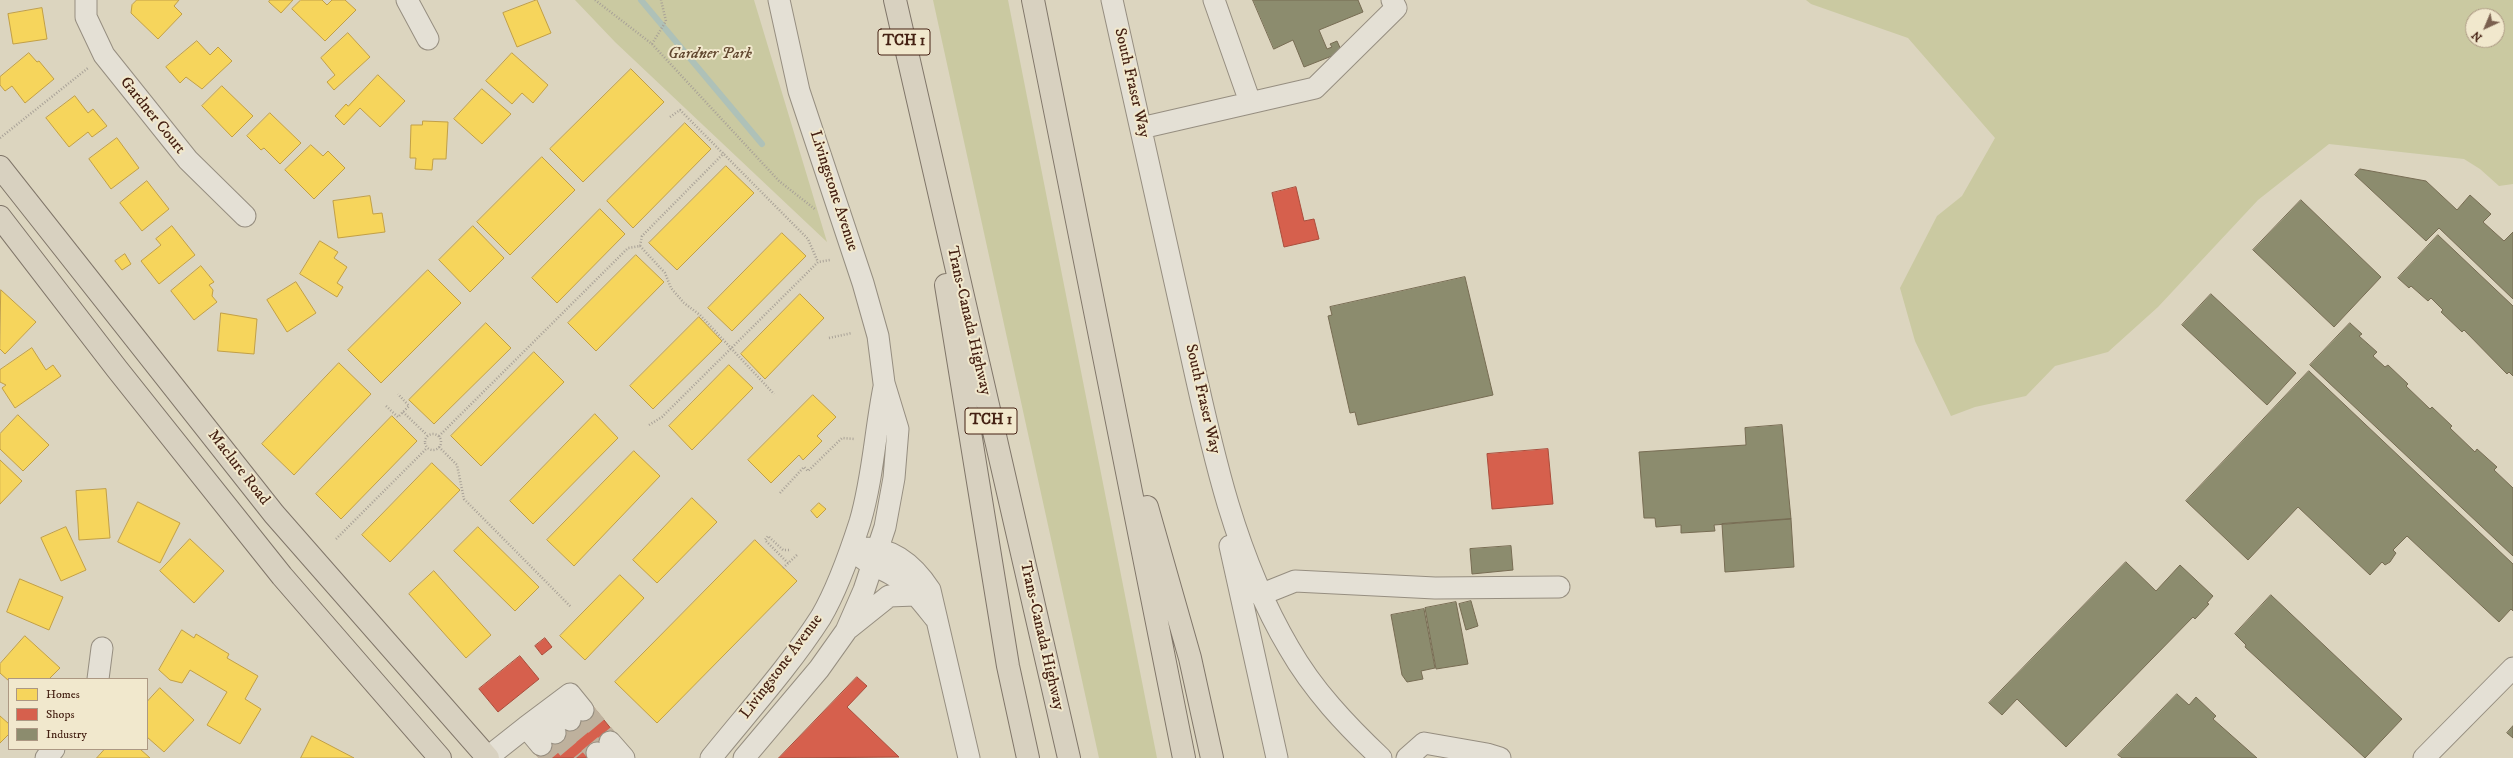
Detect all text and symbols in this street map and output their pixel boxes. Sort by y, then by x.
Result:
north arrow [2465,8,2505,48]
street label: South Fraser Way [1109,26,1153,140]
text: N [2469,28,2485,44]
road number: TCH 1 [878,29,930,55]
park label: Gardner Park [668,45,752,65]
street label: Gardner Court [115,74,189,158]
street label: Livingstone Avenue [804,128,862,254]
street label: Trans-Canada Highway [942,245,994,397]
street label: South Fraser Way [1180,342,1224,456]
road number: TCH 1 [965,408,1017,434]
street label: Maclure Road [203,427,273,509]
street label: Trans-Canada Highway [1015,560,1067,712]
street label: Livingstone Avenue [737,611,827,723]
legend [8,678,148,750]
text: Homes [46,687,80,702]
text: Shops [46,707,74,722]
text: Industry [46,727,87,742]

